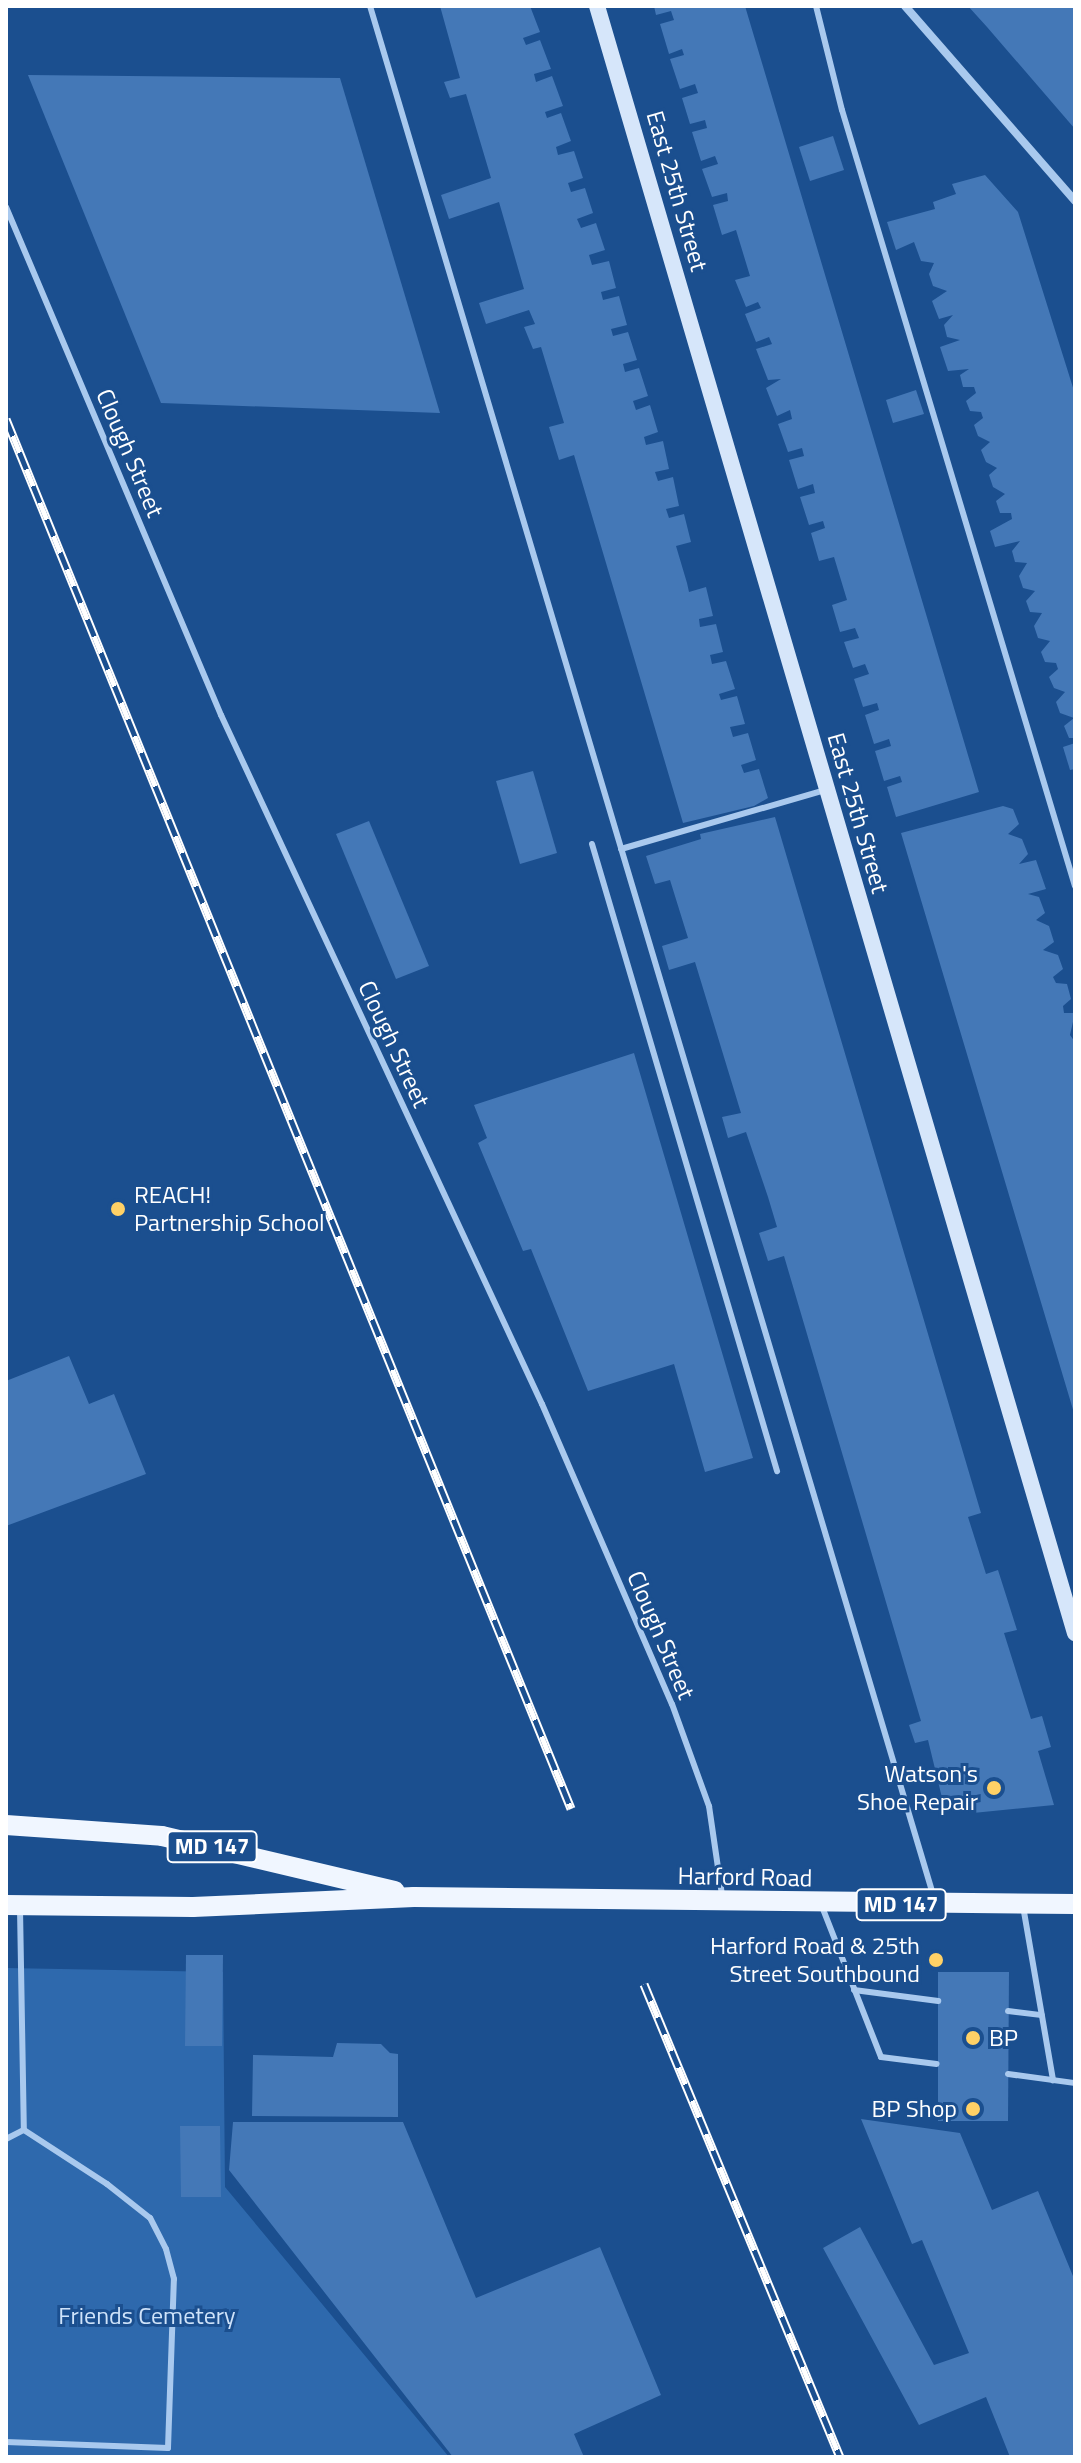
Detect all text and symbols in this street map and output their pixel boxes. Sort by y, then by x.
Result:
street label: East 25th Street [640,107,714,275]
street label: Clough Street [90,385,170,521]
street label: East 25th Street [821,729,895,897]
street label: Clough Street [352,976,436,1112]
place label: REACH! Partnership School [134,1181,325,1237]
marker: REACH! Partnership School [109,1200,127,1218]
street label: Clough Street [621,1567,701,1703]
place label: Watson's Shoe Repair [857,1760,978,1816]
marker: Watson's Shoe Repair [985,1779,1003,1797]
road number: MD 147 [166,1829,258,1865]
street label: Harford Road [677,1861,813,1893]
road number: MD 147 [855,1887,947,1923]
place label: Harford Road & 25th Street Southbound [710,1932,920,1988]
marker: Harford Road & 25th Street Southbound [927,1951,945,1969]
place label: BP [989,2024,1018,2052]
marker: BP [964,2029,982,2047]
place label: BP Shop [871,2095,957,2123]
marker: BP Shop [964,2100,982,2118]
park label: Friends Cemetery [58,2302,236,2330]

